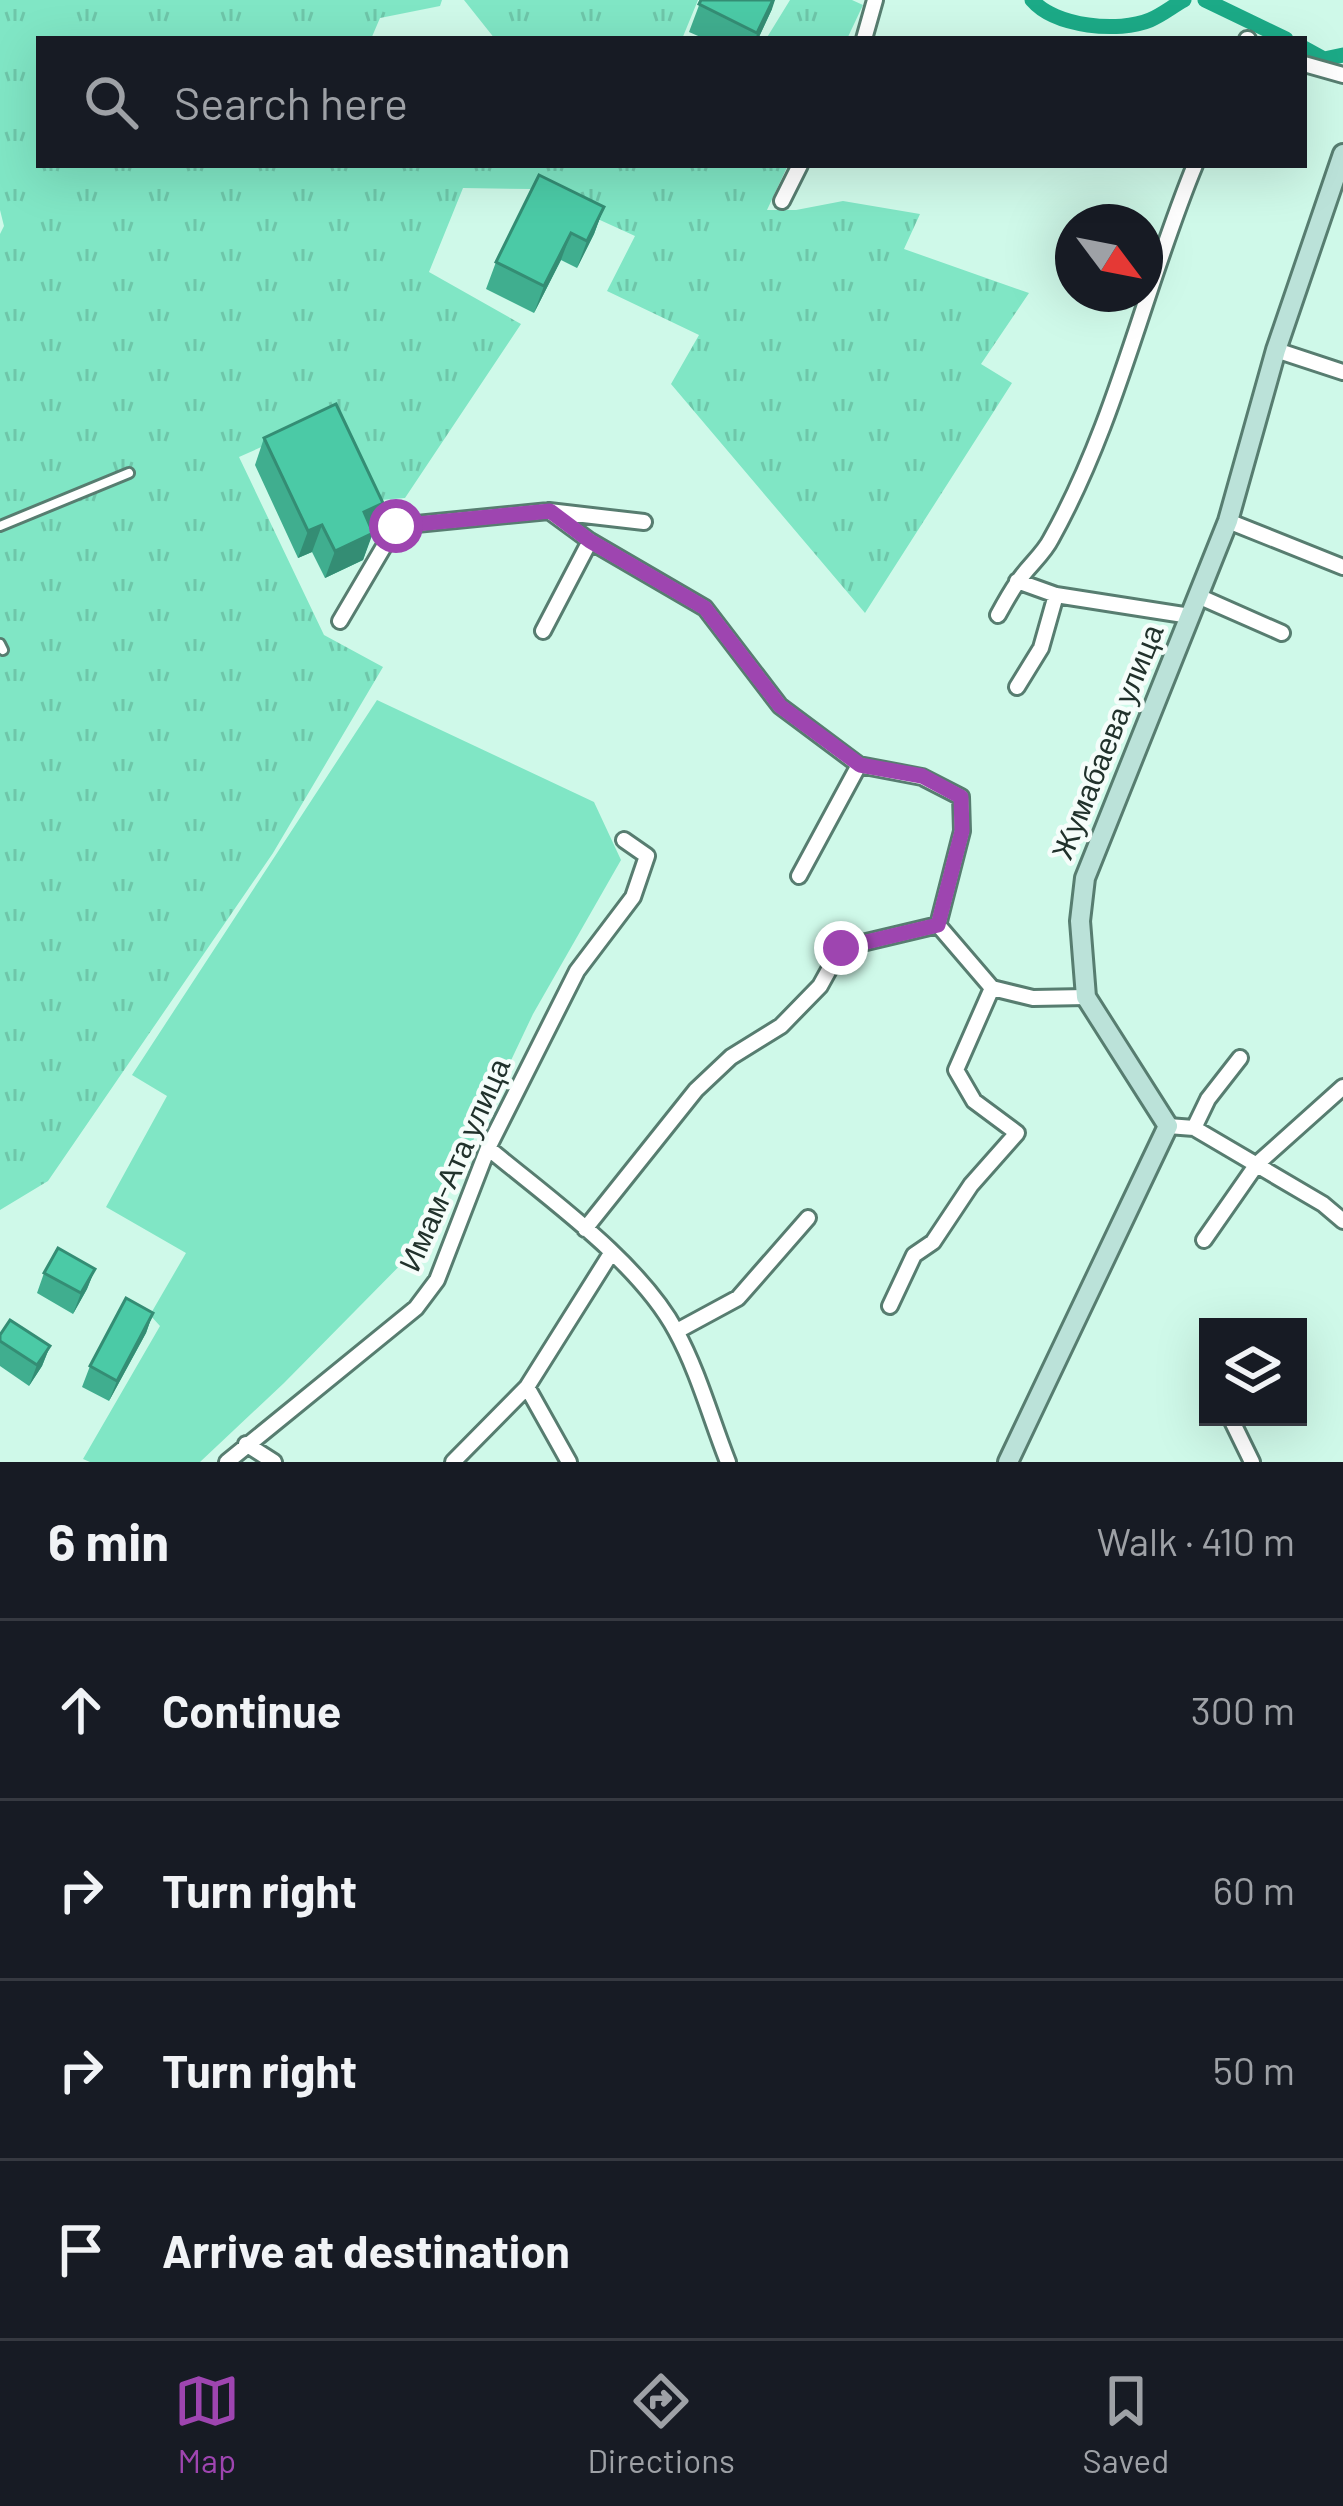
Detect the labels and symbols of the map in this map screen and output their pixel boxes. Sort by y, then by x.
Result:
north arrow [1055,204,1163,312]
route start [369,499,423,553]
street label: Жумабаева улица [1043,618,1170,864]
route end [814,921,868,975]
street label: Имам-Ата улица [390,1052,516,1276]

